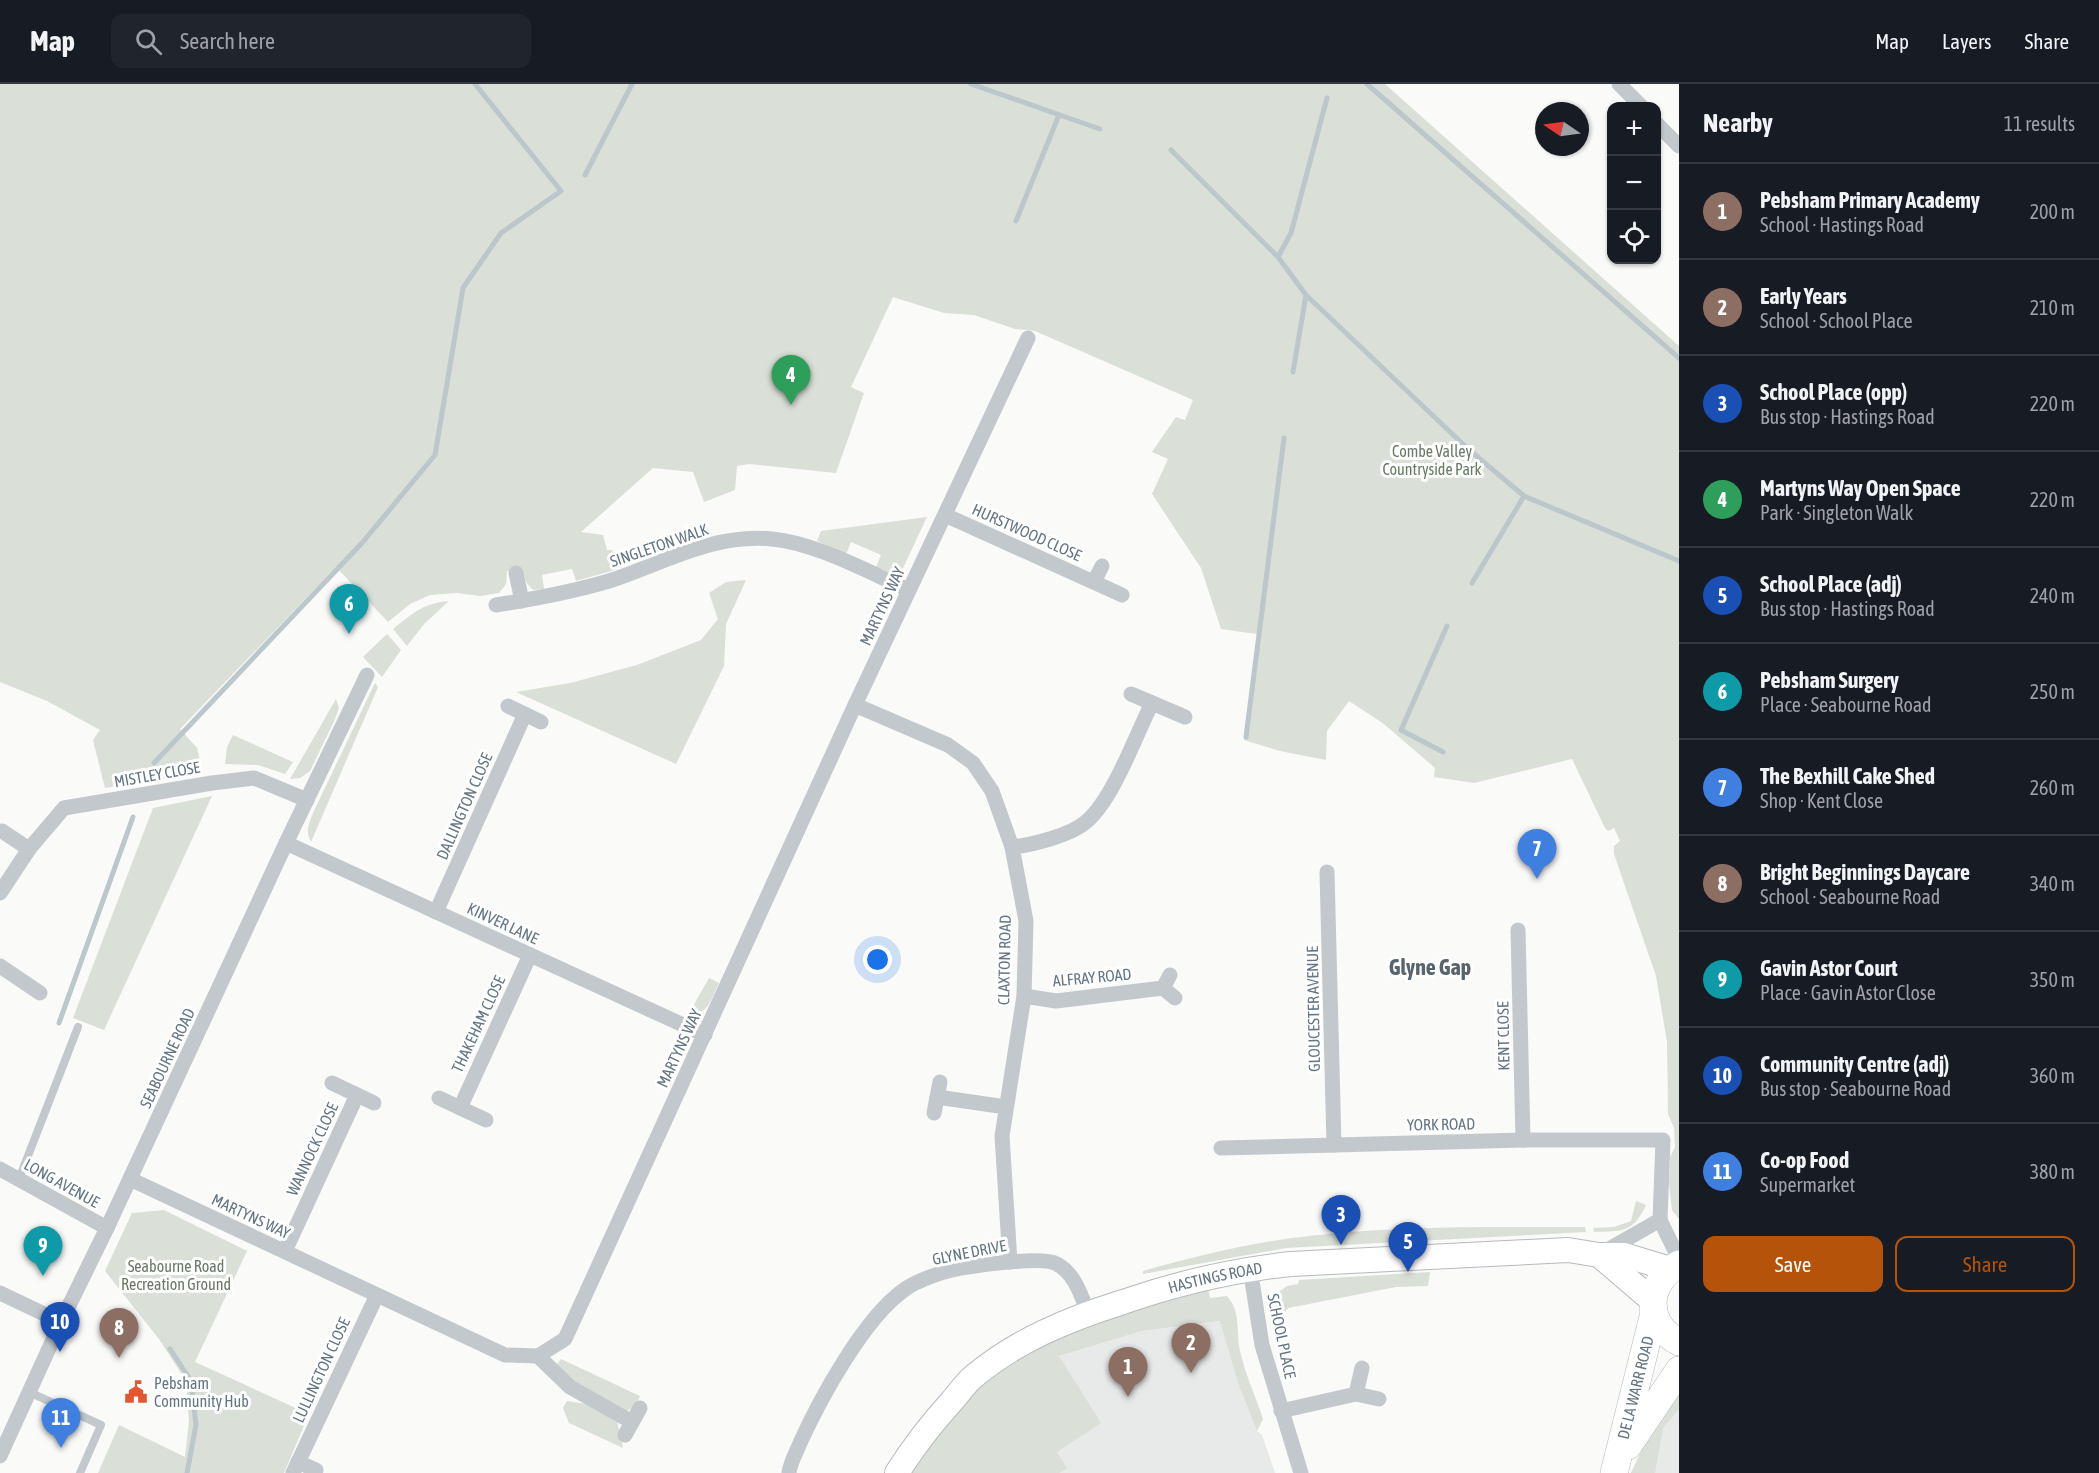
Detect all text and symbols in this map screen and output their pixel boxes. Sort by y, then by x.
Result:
search box [111,14,531,68]
text: Map [30,25,75,57]
icon: search [132,25,165,58]
text: Search here [180,28,275,54]
text: Map [1875,29,1909,53]
text: Layers [1942,29,1992,53]
text: Share [2025,29,2069,53]
north arrow [1535,102,1589,156]
map controls [1607,102,1661,264]
button: + [1607,102,1661,156]
text: Nearby [1703,108,1773,138]
text: 11 results [2004,112,2075,135]
button: − [1607,156,1661,210]
text: Pebsham Primary Academy [1760,187,1980,213]
text: 1 [1718,200,1727,223]
text: 200 m [2030,200,2075,223]
button: locate [1607,210,1661,264]
text: School · Hastings Road [1760,213,1924,236]
text: Early Years [1760,283,1847,309]
text: 2 [1718,296,1727,319]
text: 210 m [2030,296,2075,319]
text: School · School Place [1760,309,1913,332]
pin: 4 [772,356,810,405]
text: School Place (opp) [1760,379,1907,405]
text: 3 [1718,392,1727,415]
text: 220 m [2030,392,2075,415]
text: Bus stop · Hastings Road [1760,405,1935,428]
park label: Combe Valley Countryside Park [1382,442,1482,479]
text: Martyns Way Open Space [1760,475,1961,501]
text: 4 [1718,488,1727,511]
text: 220 m [2030,488,2075,511]
street label: HURSTWOOD CLOSE [970,500,1085,564]
text: Park · Singleton Walk [1760,501,1913,524]
street label: SINGLETON WALK [608,520,711,570]
street label: MARTYNS WAY [856,563,908,648]
text: School Place (adj) [1760,571,1902,597]
pin: 6 [330,584,368,634]
text: 5 [1718,584,1727,607]
text: 240 m [2030,584,2075,607]
text: Bus stop · Hastings Road [1760,597,1935,620]
text: Pebsham Surgery [1760,667,1899,693]
text: 6 [1718,680,1727,703]
text: 250 m [2030,680,2075,703]
text: Place · Seabourne Road [1760,693,1932,716]
street label: DALLINGTON CLOSE [432,750,496,862]
street label: MISTLEY CLOSE [113,758,201,790]
text: The Bexhill Cake Shed [1760,763,1935,789]
text: 7 [1718,776,1727,799]
text: 260 m [2030,776,2075,799]
text: Shop · Kent Close [1760,789,1883,812]
pin: 7 [1518,830,1556,879]
text: Bright Beginnings Daycare [1760,859,1970,885]
text: 8 [1718,872,1727,895]
text: 340 m [2030,872,2075,895]
text: School · Seabourne Road [1760,885,1940,908]
street label: KINVER LANE [465,899,542,947]
street label: CLAXTON ROAD [994,915,1014,1005]
your location [863,945,892,974]
street label: GLOUCESTER AVENUE [1303,946,1323,1072]
district label: Glyne Gap [1389,954,1471,980]
text: Gavin Astor Court [1760,955,1898,981]
street label: ALFRAY ROAD [1052,965,1132,989]
text: 9 [1718,968,1727,991]
text: 350 m [2030,968,2075,991]
street label: THAKEHAM CLOSE [448,973,508,1075]
text: Place · Gavin Astor Close [1760,981,1936,1004]
street label: KENT CLOSE [1493,1001,1513,1071]
street label: SEABOURNE ROAD [136,1005,198,1111]
street label: MARTYNS WAY [653,1005,705,1090]
text: Community Centre (adj) [1760,1051,1949,1077]
text: 10 [1713,1064,1732,1087]
text: 360 m [2030,1064,2075,1087]
text: Bus stop · Seabourne Road [1760,1077,1951,1100]
street label: WANNOCK CLOSE [283,1099,341,1198]
street label: YORK ROAD [1407,1114,1475,1134]
text: Co-op Food [1760,1147,1849,1173]
street label: LONG AVENUE [21,1155,103,1211]
text: 11 [1713,1160,1732,1183]
text: 380 m [2030,1160,2075,1183]
text: Supermarket [1760,1173,1855,1196]
street label: MARTYNS WAY [209,1190,294,1242]
pin: 3 [1322,1196,1360,1245]
pin: 5 [1388,1222,1428,1272]
pin: 9 [24,1226,63,1276]
street label: GLYNE DRIVE [931,1236,1008,1268]
button: Save [1703,1236,1883,1292]
button: Share [1895,1236,2075,1292]
park label: Seabourne Road Recreation Ground [121,1257,231,1293]
street label: HASTINGS ROAD [1166,1259,1263,1296]
street label: SCHOOL PLACE [1264,1292,1300,1380]
pin: 10 [40,1302,80,1352]
pin: 8 [100,1308,138,1358]
street label: LULLINGTON CLOSE [289,1315,353,1425]
pin: 2 [1172,1324,1210,1373]
street label: DE LA WARR ROAD [1614,1334,1657,1441]
pin: 1 [1108,1348,1148,1397]
place label: Pebsham Community Hub [154,1374,249,1411]
public building icon: Pebsham Community Hub [123,1379,149,1405]
pin: 11 [42,1398,80,1448]

